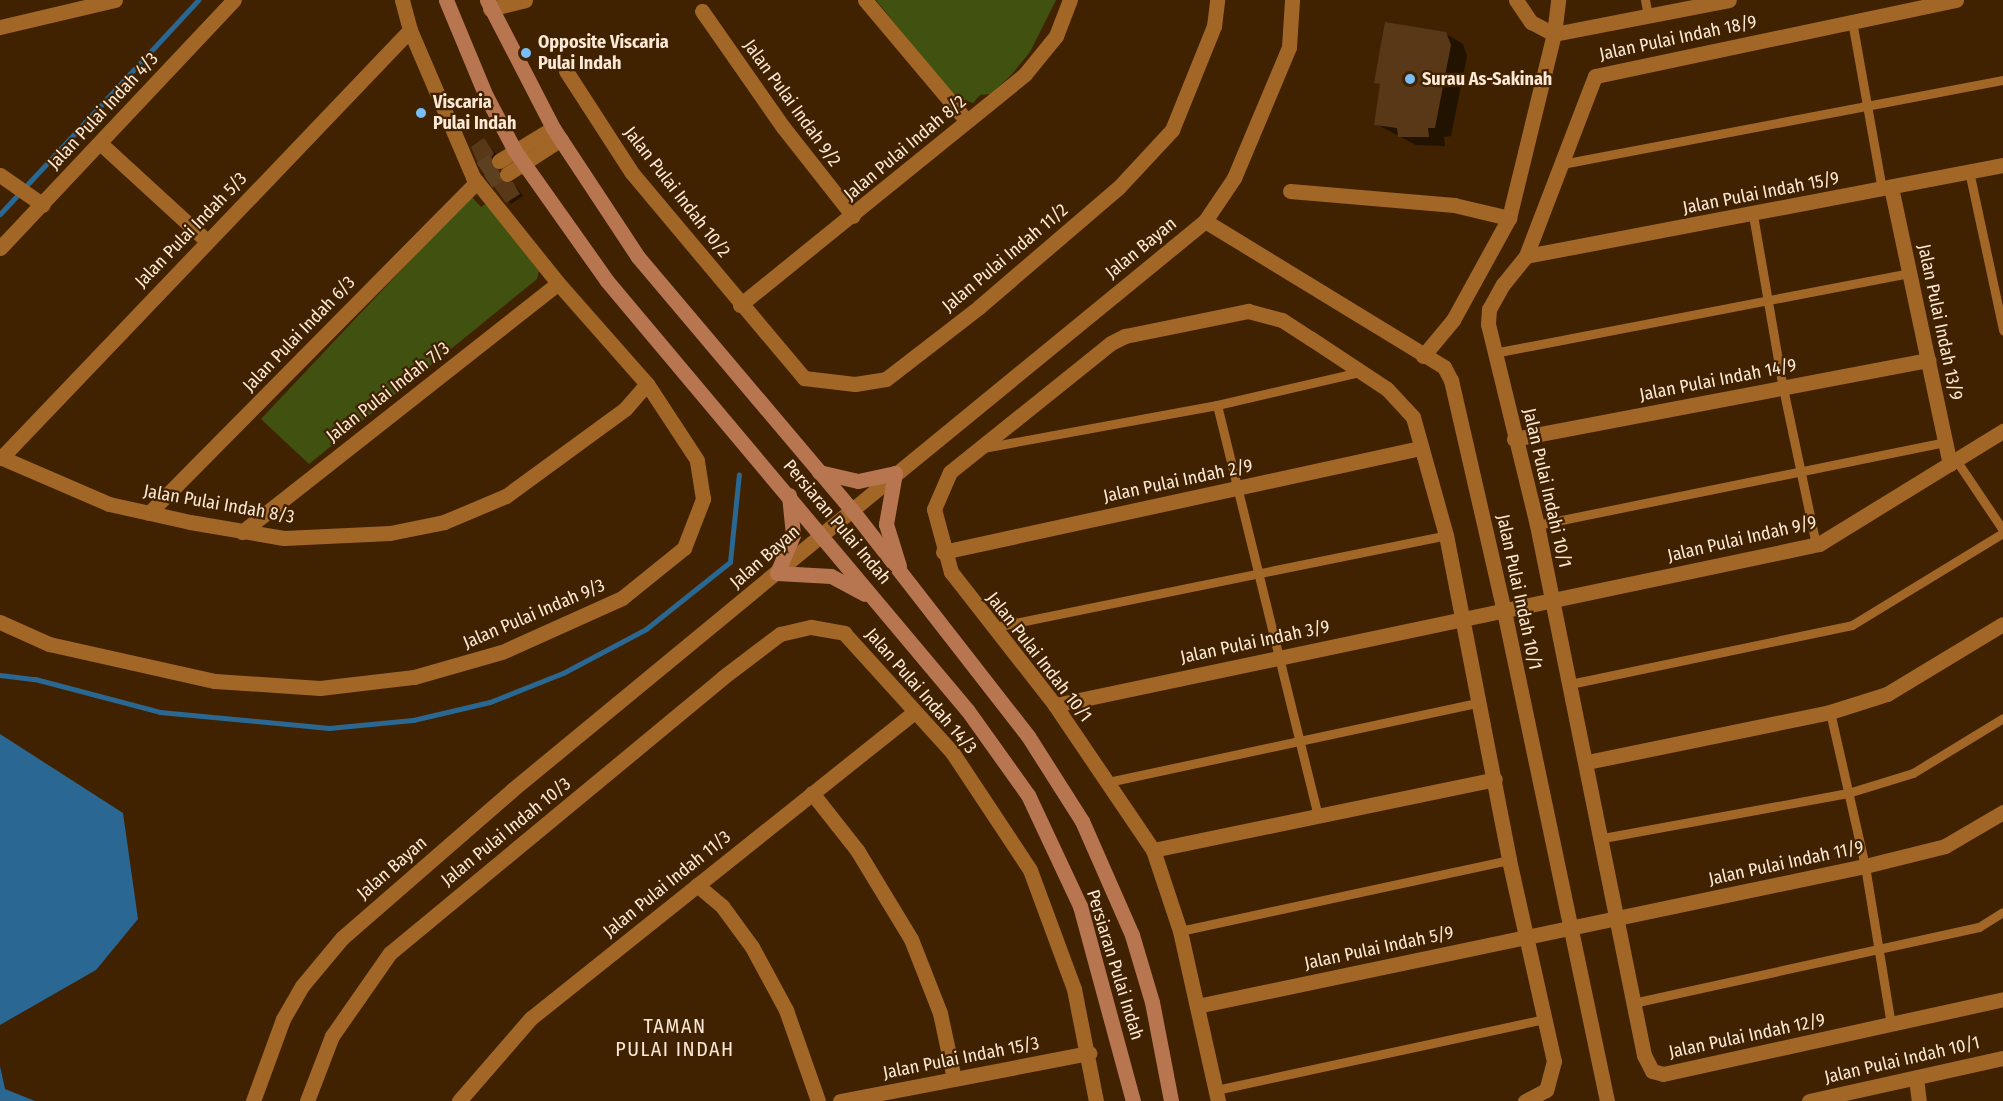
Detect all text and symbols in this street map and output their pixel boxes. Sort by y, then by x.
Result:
street label: Jalan Pulai Indah 18/9 [1597,11,1759,65]
place label: Opposite Viscaria Pulai Indah [538,32,669,74]
street label: Jalan Pulai Indah 9/2 [739,35,845,171]
marker: Opposite Viscaria Pulai Indah [519,46,533,60]
street label: Jalan Pulai Indah 4/3 [43,48,163,174]
place label: Surau As-Sakinah [1422,68,1552,90]
marker: Surau As-Sakinah [1403,72,1417,86]
street label: Jalan Pulai Indah 8/2 [840,91,970,205]
place label: Viscaria Pulai Indah [433,92,516,134]
marker: Viscaria Pulai Indah [414,106,428,120]
street label: Jalan Pulai Indah 10/2 [619,122,735,262]
street label: Jalan Pulai Indah 15/9 [1681,167,1841,219]
street label: Jalan Pulai Indah 5/3 [131,168,251,292]
street label: Jalan Pulai Indah 11/2 [938,199,1072,317]
street label: Jalan Bayan [1101,213,1181,283]
street label: Jalan Pulai Indah 13/9 [1913,242,1967,402]
street label: Jalan Pulai Indah 6/3 [238,272,360,396]
street label: Jalan Pulai Indah 7/3 [322,337,454,447]
street label: Jalan Pulai Indah 14/9 [1638,354,1798,406]
street label: Jalan Pulai Indahi 10/1 [1518,406,1576,570]
street label: Persiaran Pulai Indah [779,455,895,589]
street label: Jalan Pulai Indah 2/9 [1101,455,1255,507]
street label: Jalan Pulai Indah 8/3 [142,480,296,528]
street label: Jalan Pulai Indah 9/9 [1665,511,1819,567]
street label: Jalan Pulai Indah 10/1 [1492,512,1546,672]
street label: Jalan Bayan [726,521,804,593]
street label: Jalan Pulai Indah 9/3 [460,574,608,654]
street label: Jalan Pulai Indah 10/1 [982,588,1096,726]
street label: Jalan Pulai Indah 3/9 [1178,616,1332,668]
street label: Jalan Pulai Indah 14/3 [861,624,981,758]
street label: Jalan Pulai Indah 10/3 [437,773,575,891]
street label: Jalan Pulai Indah 11/3 [599,826,735,942]
street label: Jalan Bayan [353,832,431,904]
street label: Jalan Pulai Indah 11/9 [1706,836,1866,890]
street label: Persiaran Pulai Indah [1082,887,1148,1043]
street label: Jalan Pulai Indah 5/9 [1302,922,1456,974]
street label: Jalan Pulai Indah 12/9 [1667,1009,1827,1063]
district label: TAMAN PULAI INDAH [615,1014,735,1061]
street label: Jalan Pulai Indah 15/3 [881,1032,1041,1084]
street label: Jalan Pulai Indah 10/1 [1822,1032,1982,1088]

